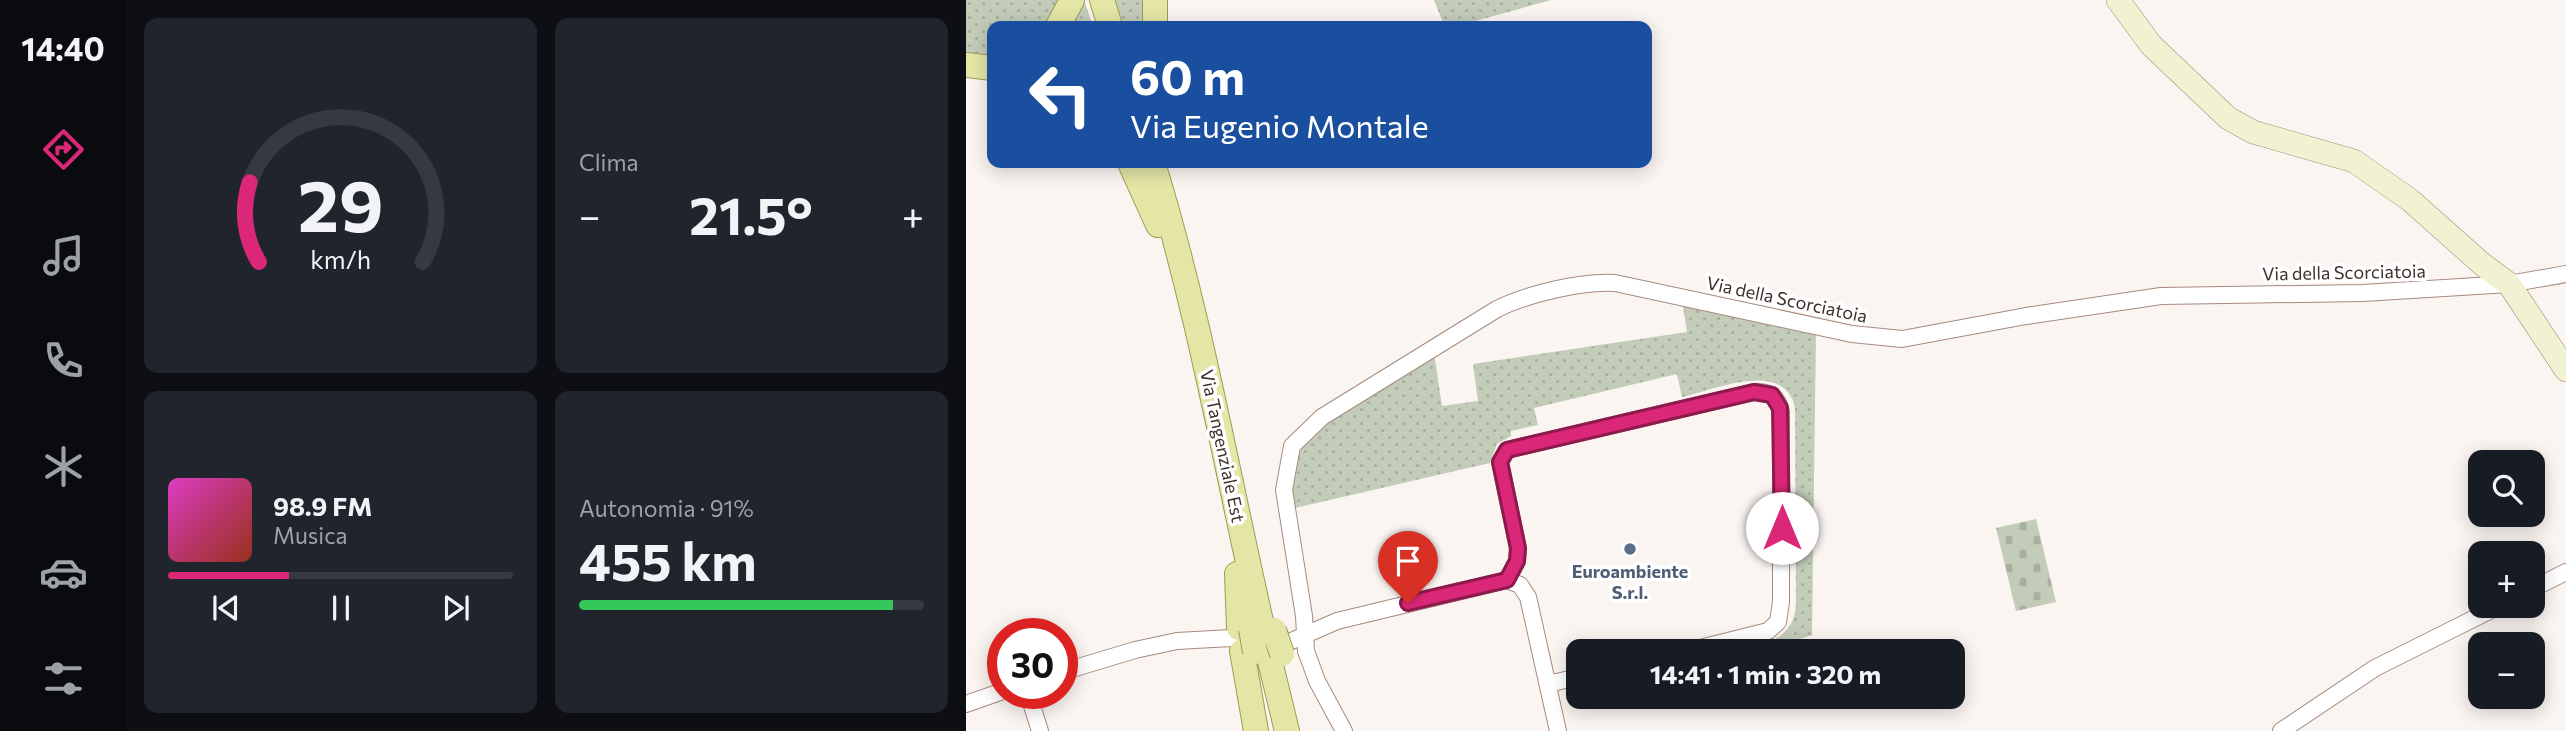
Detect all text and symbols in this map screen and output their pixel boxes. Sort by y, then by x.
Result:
text: 14:40 [21,28,105,68]
text: 60 m [1130,45,1245,105]
icon: left [1015,49,1106,140]
text: Via Eugenio Montale [1130,105,1429,145]
icon: directions [39,125,88,174]
text: Clima [579,148,639,176]
text: 29 [298,158,383,247]
text: 21.5° [689,182,813,246]
text: − [579,191,601,238]
text: + [902,191,924,238]
icon: music [39,231,88,280]
text: km/h [310,243,371,273]
street label: Via della Scorciatoia [2262,260,2426,284]
street label: Via della Scorciatoia [1705,271,1869,327]
icon: phone [39,336,88,385]
street label: Via Tangenziale Est [1196,368,1250,524]
icon: climate [39,442,88,491]
map controls [2468,450,2545,709]
button: search [2468,450,2545,527]
text: 98.9 FM [273,490,372,521]
position arrow [1745,491,1819,565]
text: Autonomia · 91% [579,494,754,522]
text: Musica [273,521,348,549]
text: 455 km [579,528,757,592]
pin [1378,531,1438,603]
marker: Euroambiente S.r.l. [1622,541,1638,557]
button: + [2468,541,2545,618]
icon: arrive [1389,542,1427,580]
icon: car [39,548,88,597]
place label: Euroambiente S.r.l. [1572,560,1688,603]
icon: previous [207,589,245,627]
icon: pause [322,589,360,627]
icon: next [437,589,475,627]
speed limit sign: 30 [987,618,1078,709]
button: − [2468,632,2545,709]
icon: filters [39,654,88,703]
text: 14:41 · 1 min · 320 m [1650,658,1881,689]

